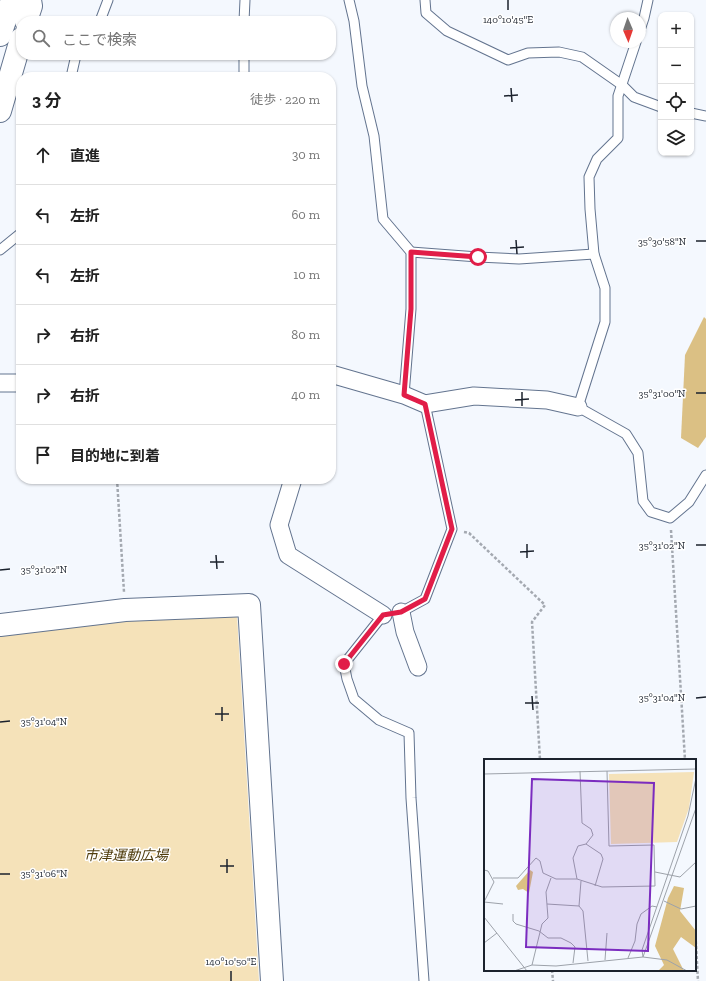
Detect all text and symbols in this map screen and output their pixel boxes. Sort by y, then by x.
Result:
north arrow [610,12,646,48]
map controls [658,12,694,156]
button: + [658,12,694,48]
text: 140°10'45"E [483,14,533,26]
search box [16,16,336,60]
icon: search [30,27,52,49]
text: ここで検索 [62,31,137,49]
button: − [658,48,694,84]
button: locate [658,84,694,120]
text: 3 分 [32,90,61,110]
text: 徒歩 · 220 m [250,92,320,107]
button: layers [658,120,694,156]
icon: ahead [32,144,54,166]
text: 直進 [70,147,100,165]
text: 30 m [292,147,320,162]
icon: left [32,204,54,226]
text: 左折 [70,207,100,225]
text: 60 m [291,207,320,222]
text: 35°30'58"N [638,236,687,248]
route start [469,248,487,266]
icon: left [32,264,54,286]
text: 左折 [70,267,100,285]
text: 10 m [293,267,320,282]
icon: right [32,324,54,346]
text: 右折 [70,327,100,345]
text: 80 m [291,327,320,342]
icon: right [32,384,54,406]
text: 右折 [70,387,100,405]
text: 40 m [291,387,320,402]
text: 35°31'00"N [639,388,686,400]
icon: arrive [32,444,54,466]
text: 目的地に到着 [70,447,160,465]
text: 35°31'02"N [639,540,686,552]
text: 35°31'02"N [21,564,68,576]
route end [335,655,353,673]
text: 35°31'04"N [639,692,686,704]
text: 35°31'04"N [21,716,68,728]
inset map [484,759,696,971]
park label: 市津運動広場 [84,847,170,864]
text: 35°31'06"N [21,868,68,880]
text: 140°10'50"E [206,956,257,968]

